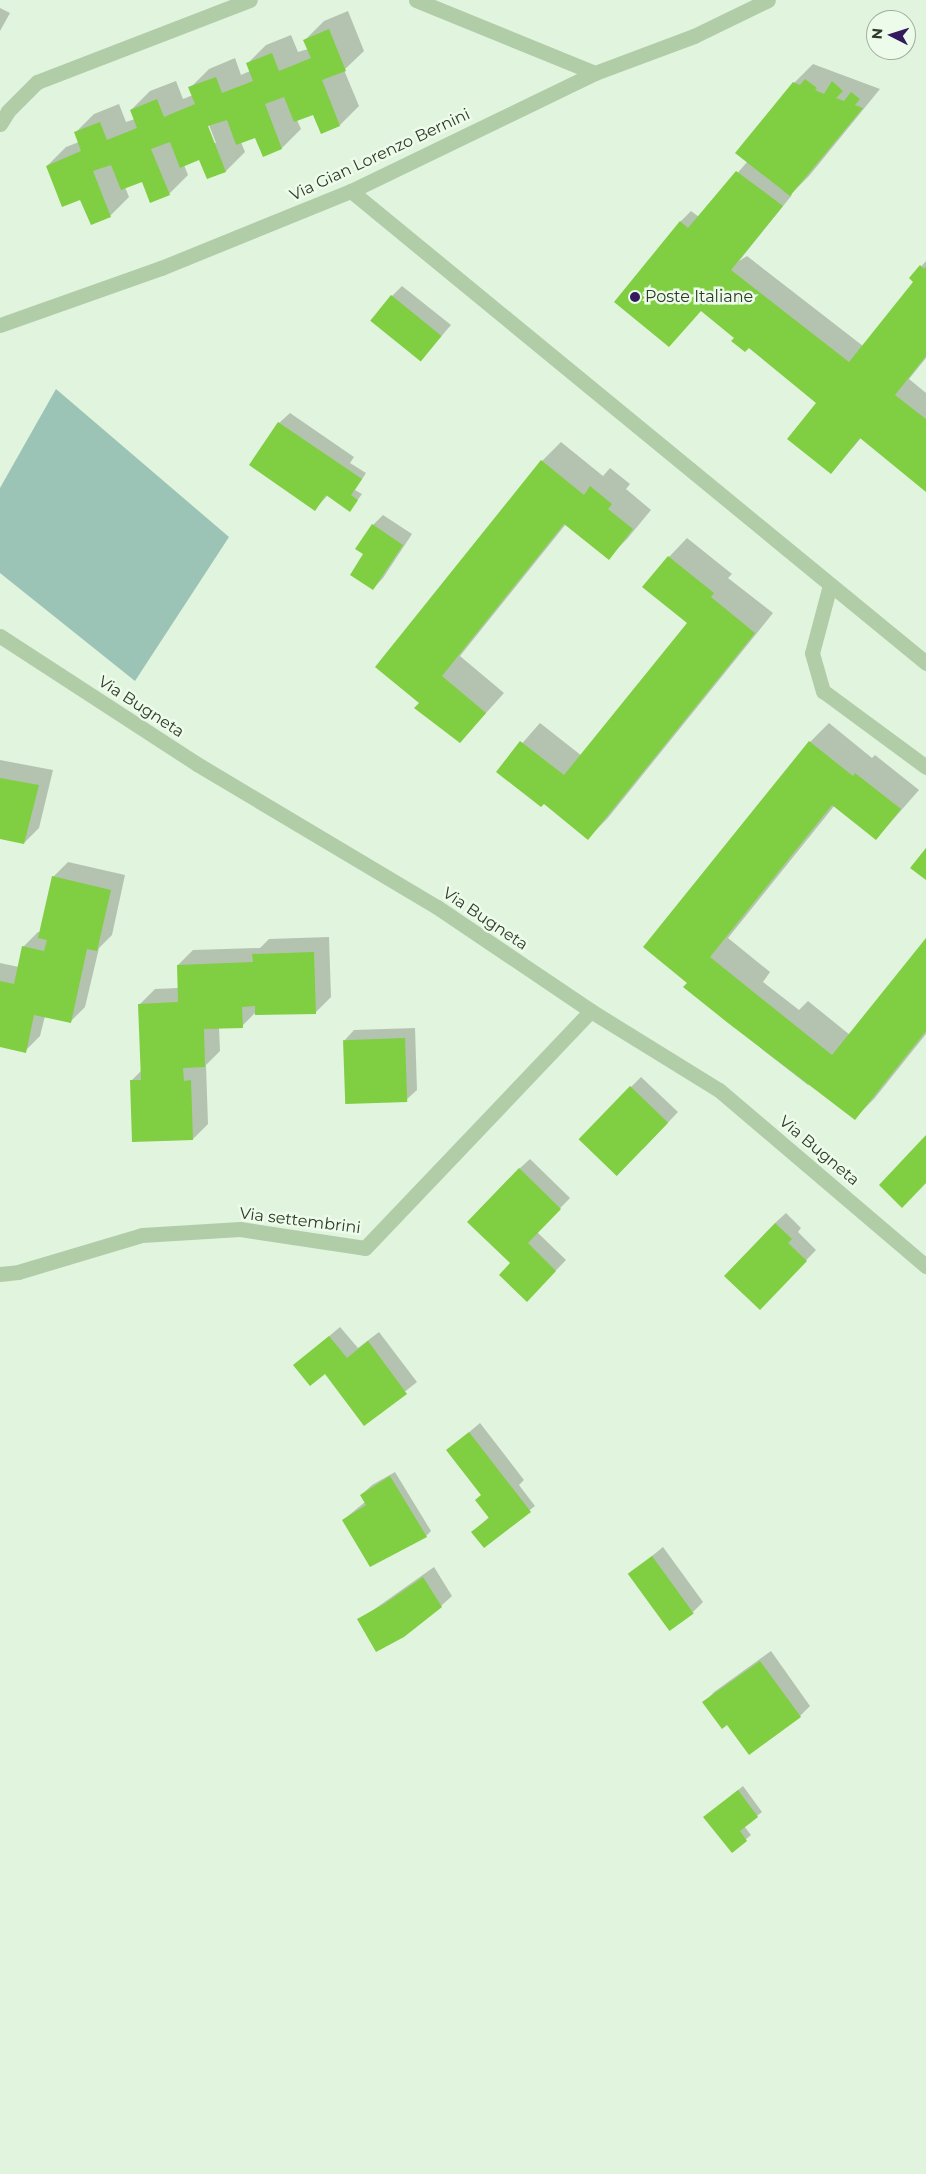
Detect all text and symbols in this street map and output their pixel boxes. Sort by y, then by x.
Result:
north arrow [866,10,916,60]
text: N [868,27,887,40]
street label: Via Gian Lorenzo Bernini [287,105,473,205]
place label: Poste Italiane [645,287,753,307]
marker: Poste Italiane [629,291,641,303]
street label: Via Bugneta [94,672,188,742]
street label: Via Bugneta [439,883,531,955]
street label: Via Bugneta [775,1112,863,1190]
street label: Via settembrini [238,1204,362,1238]

